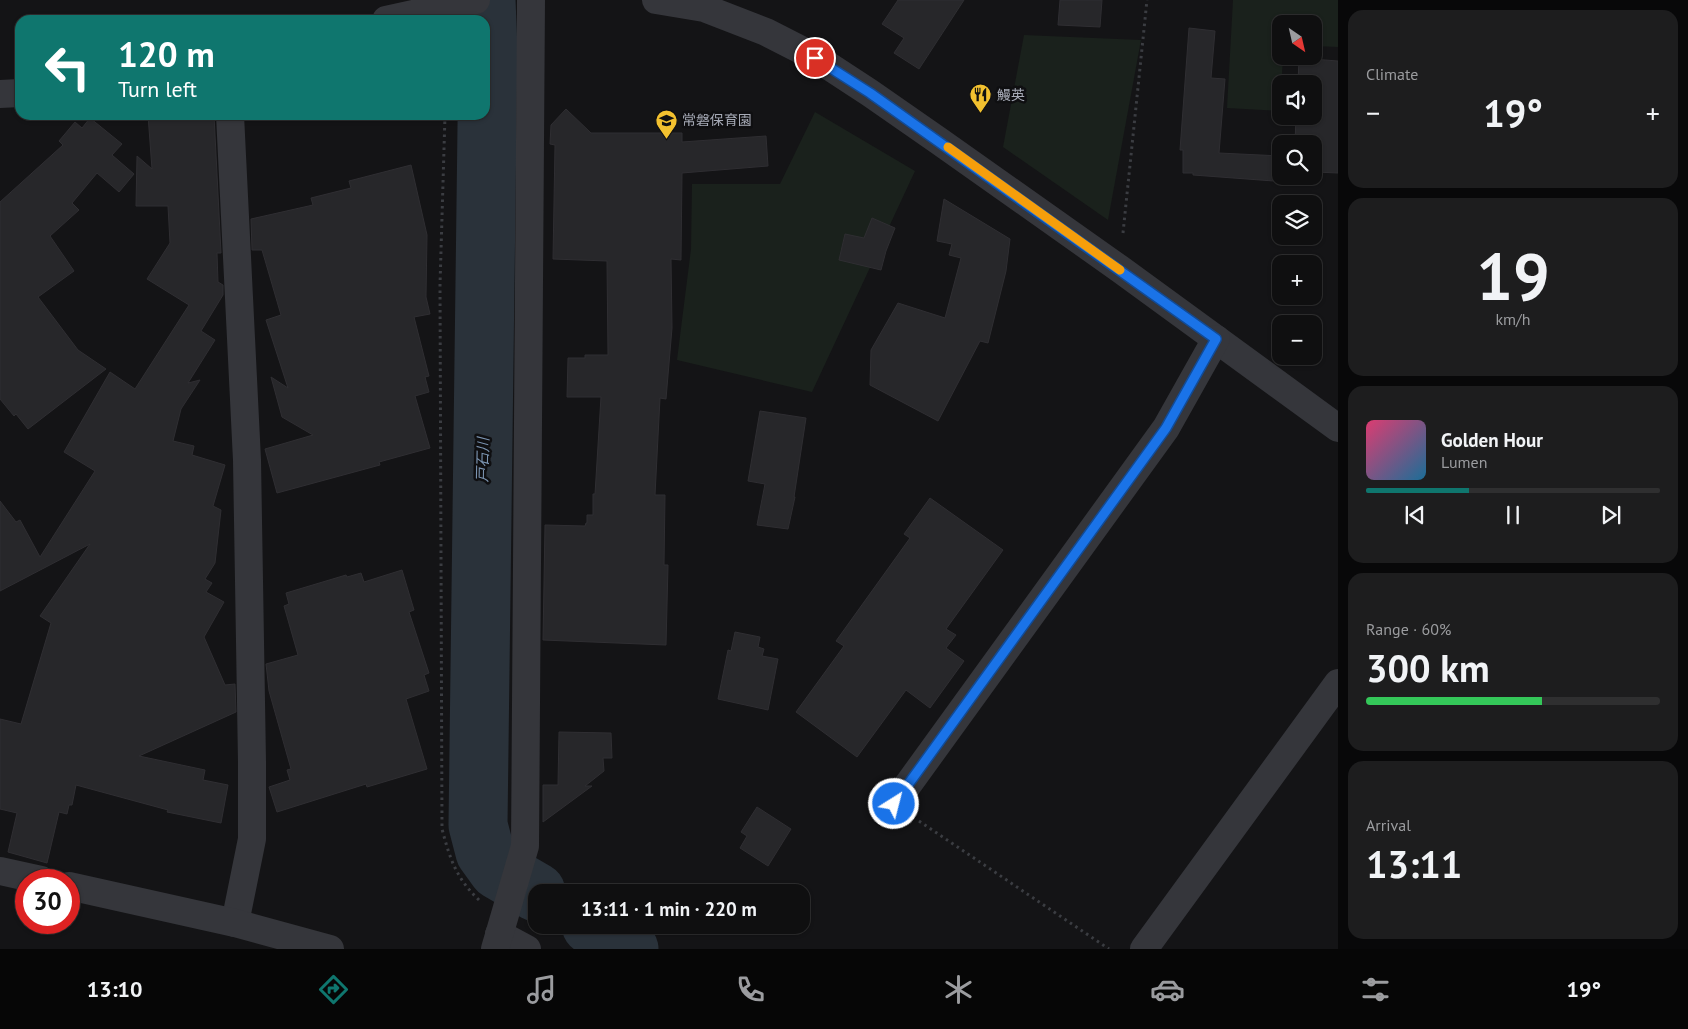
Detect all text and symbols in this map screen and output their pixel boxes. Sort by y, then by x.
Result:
north arrow [1272,15,1322,65]
map controls [1272,15,1322,365]
text: 120 m [118,31,215,77]
icon: left [35,35,100,100]
pin [794,37,836,79]
icon: arrive [801,44,829,72]
text: Climate [1366,64,1418,84]
text: Turn left [118,75,197,103]
button: sound [1272,75,1322,125]
restaurant icon: 鰻英 [969,83,993,114]
place label: 鰻英 [997,86,1025,104]
text: 19° [1483,88,1543,137]
text: − [1366,94,1380,131]
text: + [1646,94,1660,131]
school or university icon: 常磐保育園 [654,108,678,139]
place label: 常磐保育園 [682,111,752,129]
button: search [1272,135,1322,185]
button: layers [1272,195,1322,245]
text: 19 [1476,234,1550,318]
button: + [1272,255,1322,305]
text: km/h [1495,309,1531,329]
button: − [1272,315,1322,365]
text: Golden Hour [1441,428,1543,452]
water label: 戸石川 [473,435,492,483]
text: Lumen [1441,452,1487,472]
icon: previous [1401,501,1429,529]
icon: pause [1499,501,1527,529]
icon: next [1597,501,1625,529]
text: Range · 60% [1366,619,1451,639]
text: 300 km [1366,643,1490,692]
position arrow [867,777,919,829]
text: Arrival [1366,815,1411,835]
text: 13:11 [1366,839,1462,888]
speed limit sign: 30 [15,869,80,934]
text: 13:11 · 1 min · 220 m [581,897,757,921]
icon: directions [316,972,351,1007]
icon: music [524,972,559,1007]
icon: phone [733,972,768,1007]
icon: climate [941,972,976,1007]
icon: car [1150,972,1185,1007]
icon: filters [1358,972,1393,1007]
text: 13:10 [87,975,143,1003]
text: 19° [1567,975,1601,1003]

